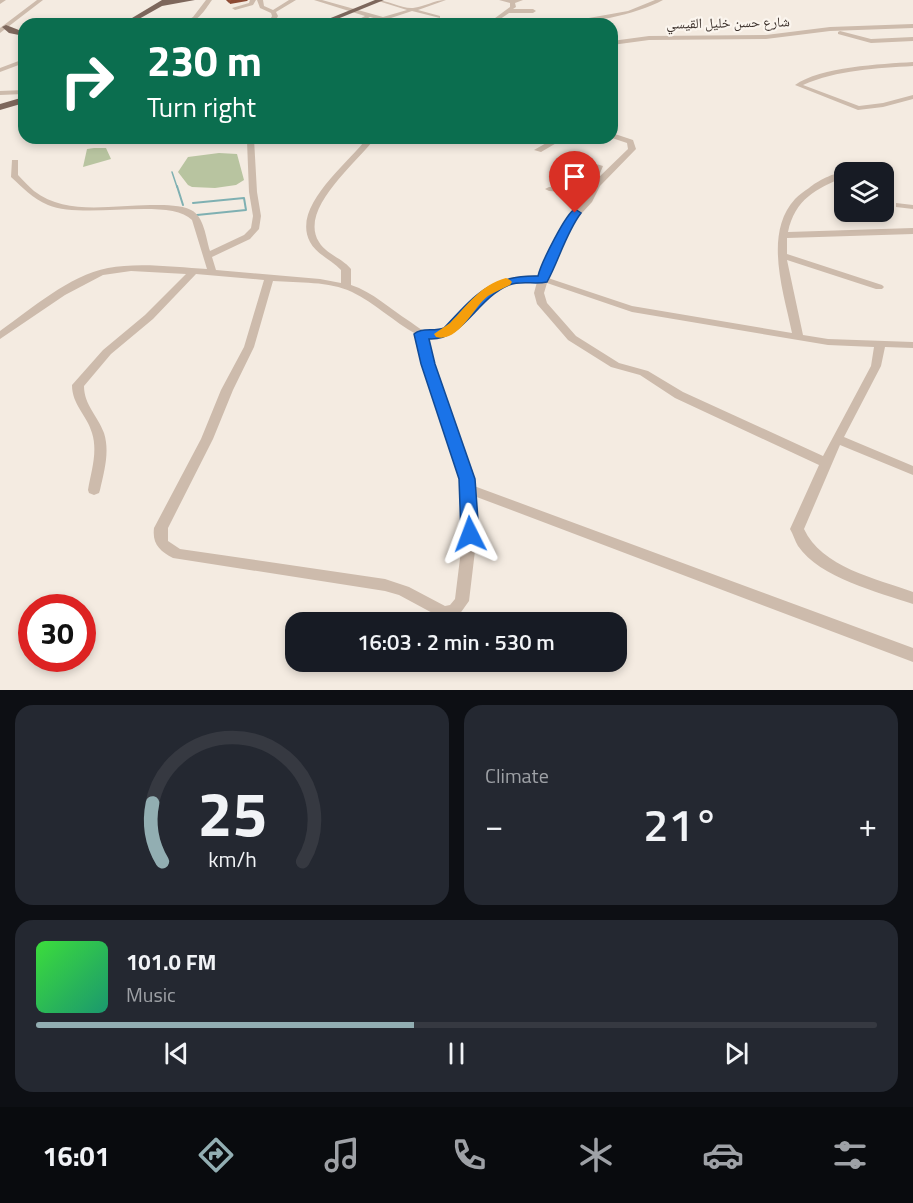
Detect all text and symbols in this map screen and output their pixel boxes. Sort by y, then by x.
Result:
street label: شارع حسن خليل القيسي [666,10,790,35]
text: 230 m [147,28,262,92]
icon: right [48,42,126,120]
text: Turn right [147,86,256,127]
pin [549,151,600,213]
icon: arrive [558,160,591,193]
map controls [834,162,894,222]
button: layers [834,162,894,222]
position arrow [438,502,502,566]
speed limit sign: 30 [18,594,96,672]
text: 16:03 · 2 min · 530 m [357,625,555,659]
text: Climate [485,760,549,791]
text: 25 [197,765,267,860]
text: 21° [643,790,719,858]
text: − [485,800,503,850]
text: + [859,800,877,850]
text: km/h [208,843,256,875]
text: 101.0 FM [126,945,216,979]
text: Music [126,979,176,1010]
icon: previous [160,1037,193,1070]
icon: pause [440,1037,473,1070]
icon: next [720,1037,753,1070]
icon: directions [195,1134,237,1176]
icon: music [321,1134,363,1176]
icon: phone [448,1134,490,1176]
icon: climate [575,1134,617,1176]
icon: car [702,1134,744,1176]
icon: filters [829,1134,871,1176]
text: 16:01 [42,1135,110,1176]

